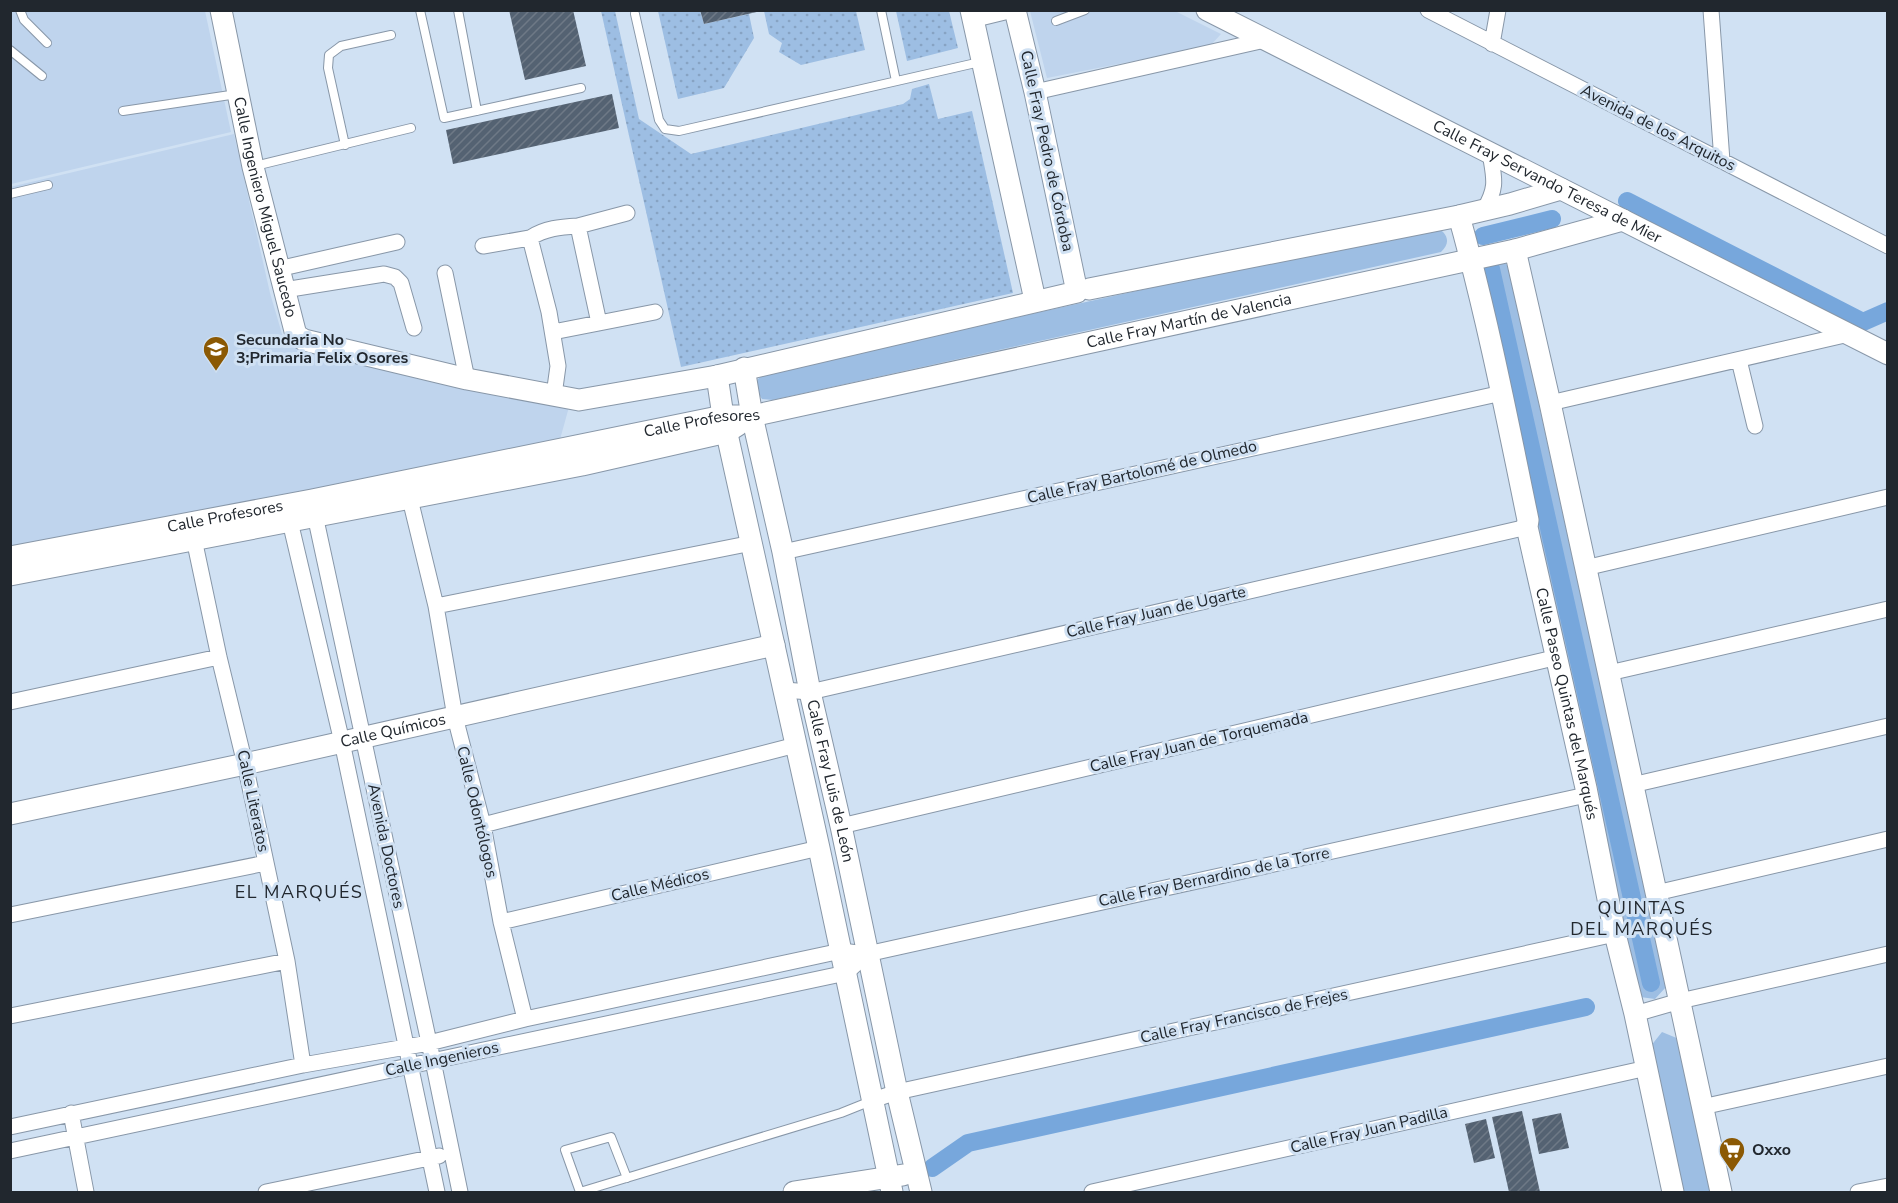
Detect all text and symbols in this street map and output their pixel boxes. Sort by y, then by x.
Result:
street label: Calle Fray Pedro de Córdoba [1015,48,1079,254]
street label: Avenida de los Arquitos [1577,79,1739,177]
street label: Calle Ingeniero Miguel Saucedo [228,95,302,320]
street label: Calle Fray Servando Teresa de Mier [1429,115,1666,249]
street label: Calle Fray Martín de Valencia [1084,288,1294,354]
place label: Secundaria No 3;Primaria Felix Osores [236,329,408,369]
school or university icon: Secundaria No 3;Primaria Felix Osores [201,334,231,372]
street label: Calle Profesores [642,404,762,443]
street label: Calle Fray Bartolomé de Olmedo [1025,435,1259,509]
street label: Calle Profesores [165,495,285,538]
street label: Calle Fray Juan de Ugarte [1064,581,1248,643]
street label: Calle Paseo Quintas del Marqués [1530,585,1603,822]
street label: Calle Fray Luis de León [801,697,859,864]
street label: Calle Fray Juan de Torquemada [1088,706,1310,778]
street label: Calle Químicos [338,708,448,753]
street label: Calle Odontólogos [451,744,503,880]
street label: Calle Literatos [231,748,275,854]
street label: Avenida Doctores [362,782,410,910]
street label: Calle Fray Bernardino de la Torre [1096,842,1332,912]
street label: Calle Médicos [609,863,711,907]
district label: EL MARQUÉS [235,880,363,904]
district label: QUINTAS DEL MARQUÉS [1570,896,1714,941]
street label: Calle Fray Francisco de Frejes [1138,983,1350,1049]
street label: Calle Ingenieros [383,1036,501,1082]
street label: Calle Fray Juan Padilla [1288,1101,1450,1159]
supermarket icon: Oxxo [1717,1135,1747,1173]
place label: Oxxo [1752,1139,1791,1161]

